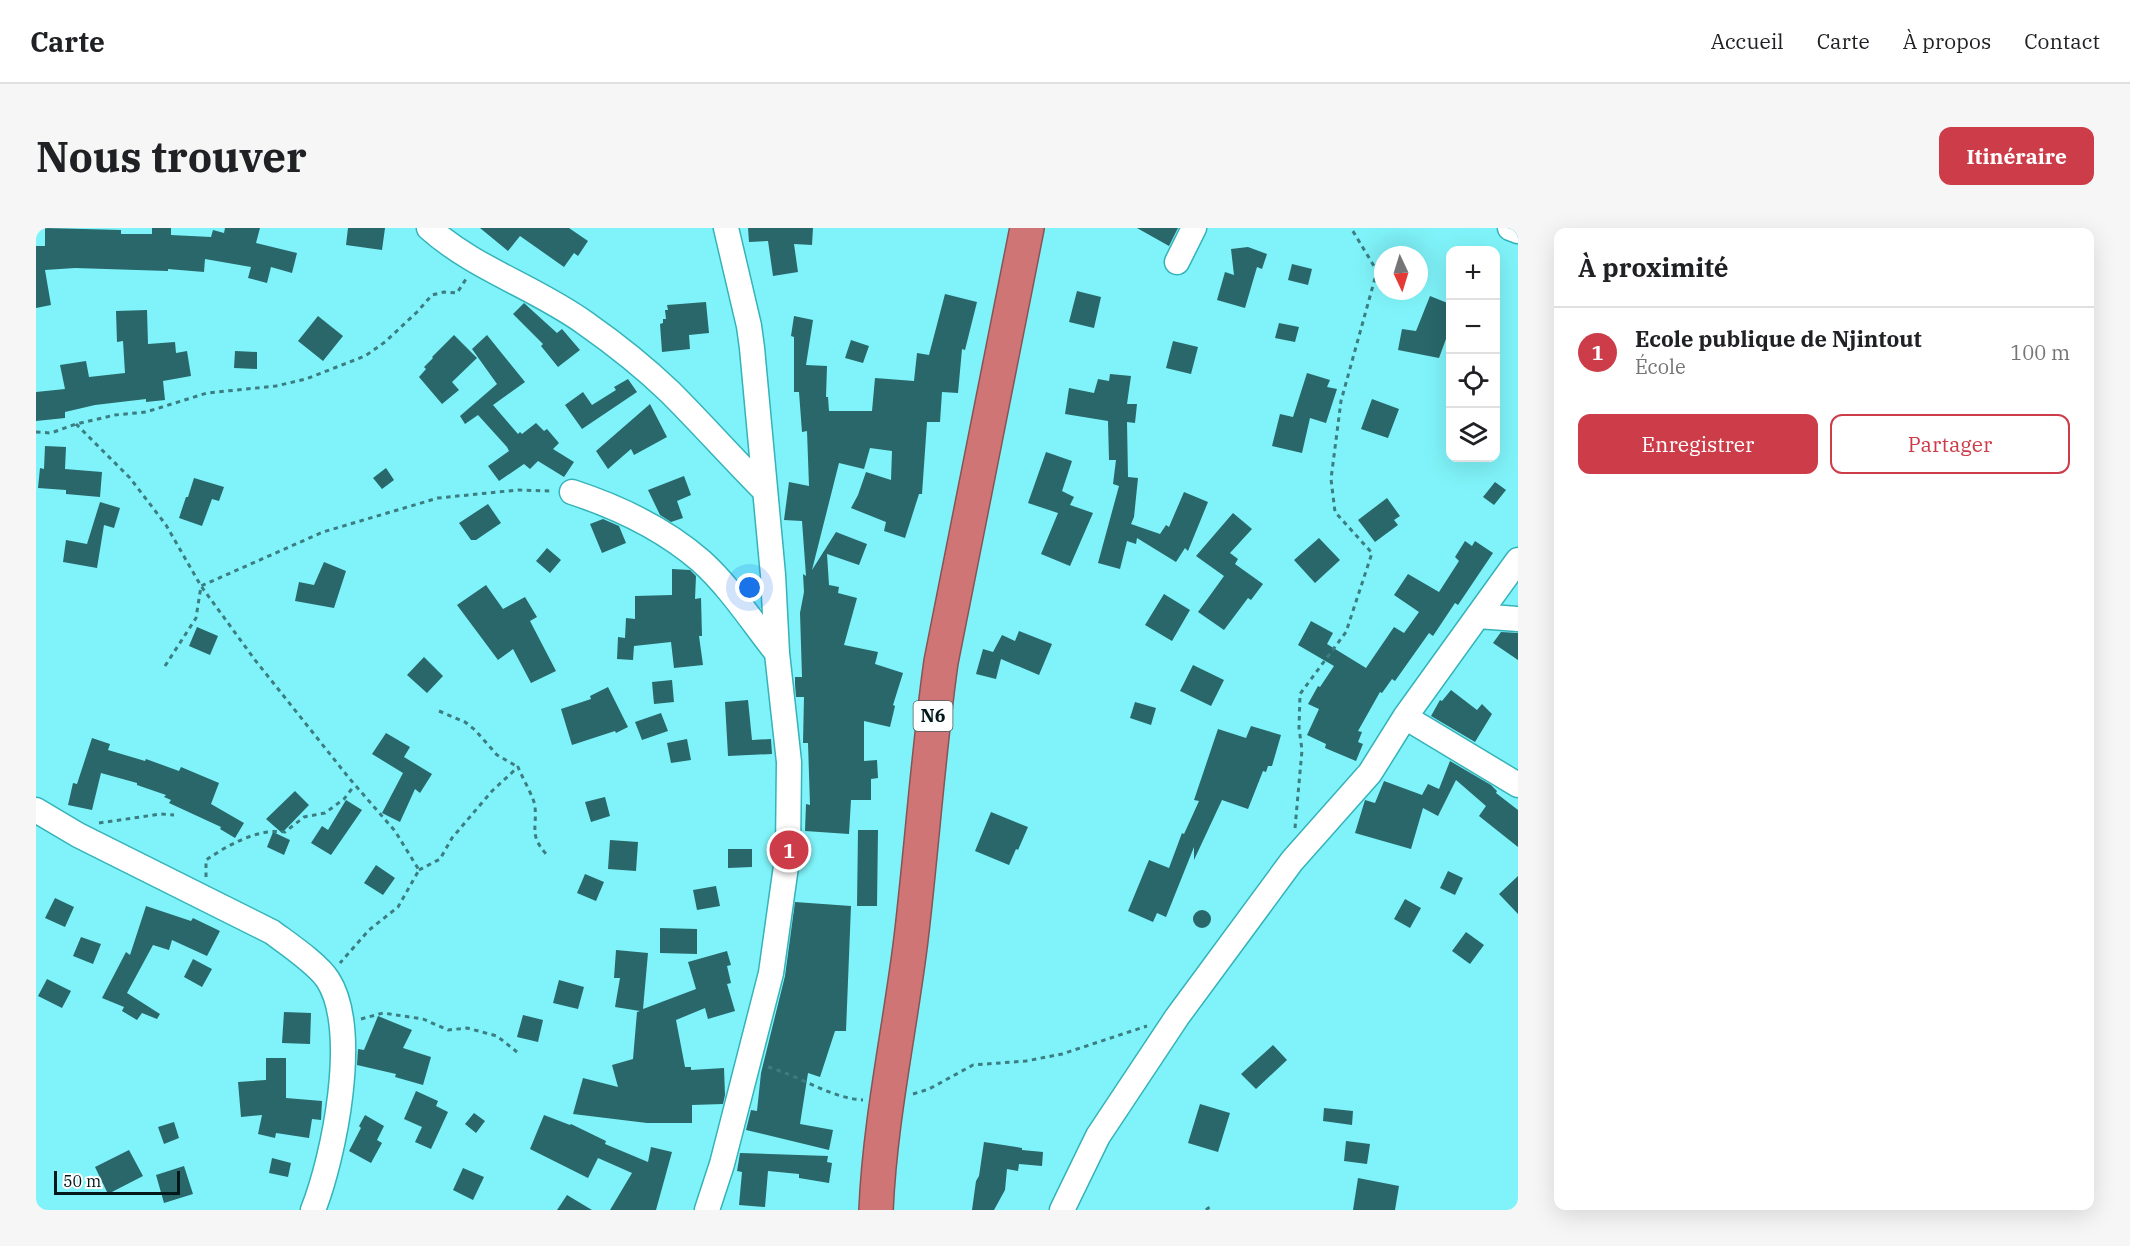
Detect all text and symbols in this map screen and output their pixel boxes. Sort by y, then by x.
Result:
text: Carte [30,23,105,60]
text: Accueil [1711,27,1784,55]
text: Carte [1817,27,1870,55]
text: À propos [1903,27,1991,55]
text: Contact [2024,27,2100,55]
button: Itinéraire [1939,127,2094,185]
text: Nous trouver [36,129,307,184]
north arrow [1374,246,1428,300]
map controls [1446,246,1500,462]
button: + [1446,246,1500,300]
text: À proximité [1578,250,1729,284]
button: − [1446,300,1500,354]
text: Ecole publique de Njintout [1635,324,1922,353]
text: 1 [1592,339,1604,366]
text: 100 m [2010,339,2070,366]
text: École [1635,353,1686,380]
button: locate [1446,354,1500,408]
button: layers [1446,408,1500,462]
button: Enregistrer [1578,414,1818,474]
button: Partager [1830,414,2070,474]
your location [735,573,764,602]
road number: N6 [914,701,952,731]
pin: 1 [770,828,808,872]
scale bar [54,1168,180,1196]
text: 50 m [63,1171,101,1191]

